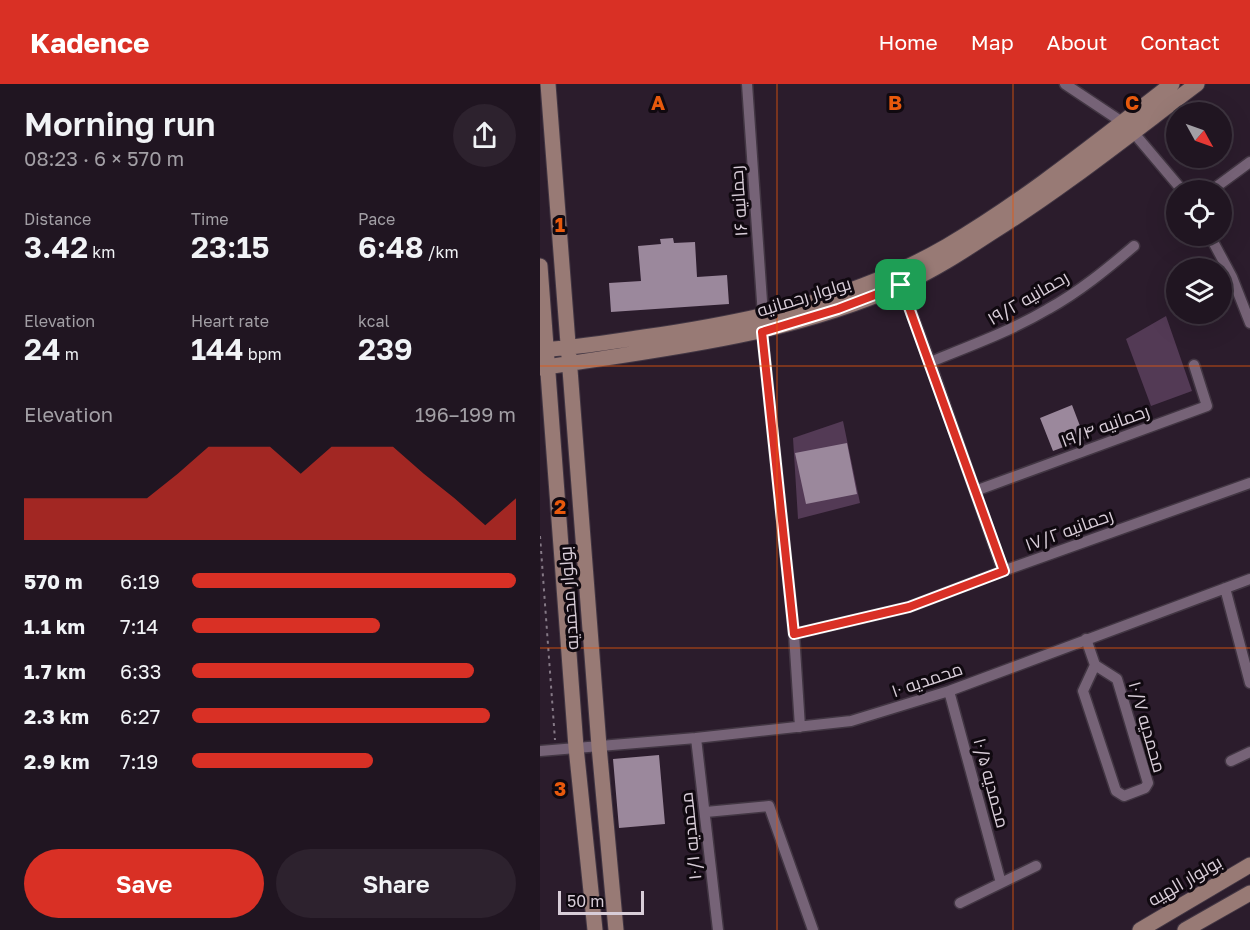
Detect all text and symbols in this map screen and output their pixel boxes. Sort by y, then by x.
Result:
text: Kadence [30,26,150,59]
text: Home [878,29,938,55]
text: Map [971,29,1014,55]
text: About [1047,29,1107,55]
text: Contact [1140,29,1220,55]
text: A [651,90,665,114]
text: B [888,90,902,114]
text: C [1125,90,1139,114]
north arrow [1166,102,1232,168]
map controls [1166,102,1232,324]
text: Morning run [24,104,216,143]
button: share [453,104,516,167]
text: 08:23 · 6 × 570 m [24,146,184,170]
street label: رحمانیه ۱۶ [725,165,752,237]
button: locate [1166,180,1232,246]
text: Distance [24,209,91,229]
text: Time [191,209,229,229]
text: Pace [358,209,395,229]
text: 1 [555,212,565,236]
text: 3.42 [24,229,88,265]
text: 23:15 [191,229,269,265]
text: 6:48 [358,229,424,265]
text: km [88,242,115,262]
text: /km [424,242,459,262]
button: layers [1166,258,1232,324]
pin [875,259,926,310]
street label: رحمانیه ۱۹/۲ [983,265,1073,330]
icon: arrive [884,268,917,301]
street label: بولوار رحمانیه [754,271,854,322]
text: Elevation [24,311,95,331]
text: Heart rate [191,311,269,331]
text: kcal [358,311,390,331]
text: 24 [24,331,61,367]
text: 144 [191,331,244,367]
text: 239 [358,331,413,367]
text: m [61,344,79,364]
text: bpm [244,344,282,364]
street label: رحمانیه ۱۹/۴ [1057,399,1152,452]
text: Elevation [24,402,113,426]
text: 196–199 m [415,402,516,426]
text: 2 [554,494,566,518]
street label: رحمانیه ۱۷/۲ [1022,503,1116,556]
street label: بولوار محمدیه [553,545,584,651]
text: 570 m [24,569,83,593]
text: 6:19 [120,569,160,593]
text: 1.1 km [24,614,85,638]
text: 7:14 [120,614,159,638]
street label: محمدیه ۱۰ [888,657,965,701]
text: 1.7 km [24,659,86,683]
text: 6:33 [120,659,162,683]
street label: محمدیه ۱۰/۷ [1124,679,1171,775]
text: 2.3 km [24,704,89,728]
text: 6:27 [120,704,160,728]
street label: محمدیه ۱۰/۵ [969,735,1015,830]
text: 2.9 km [24,749,89,773]
text: 7:19 [120,749,158,773]
text: 3 [554,776,566,800]
street label: محمدیه ۱۰/۱ [674,791,706,881]
button: Save [24,849,264,918]
button: Share [276,849,516,918]
street label: بولوار الهیه [1143,850,1226,911]
scale bar [558,888,644,916]
text: 50 m [567,891,604,911]

